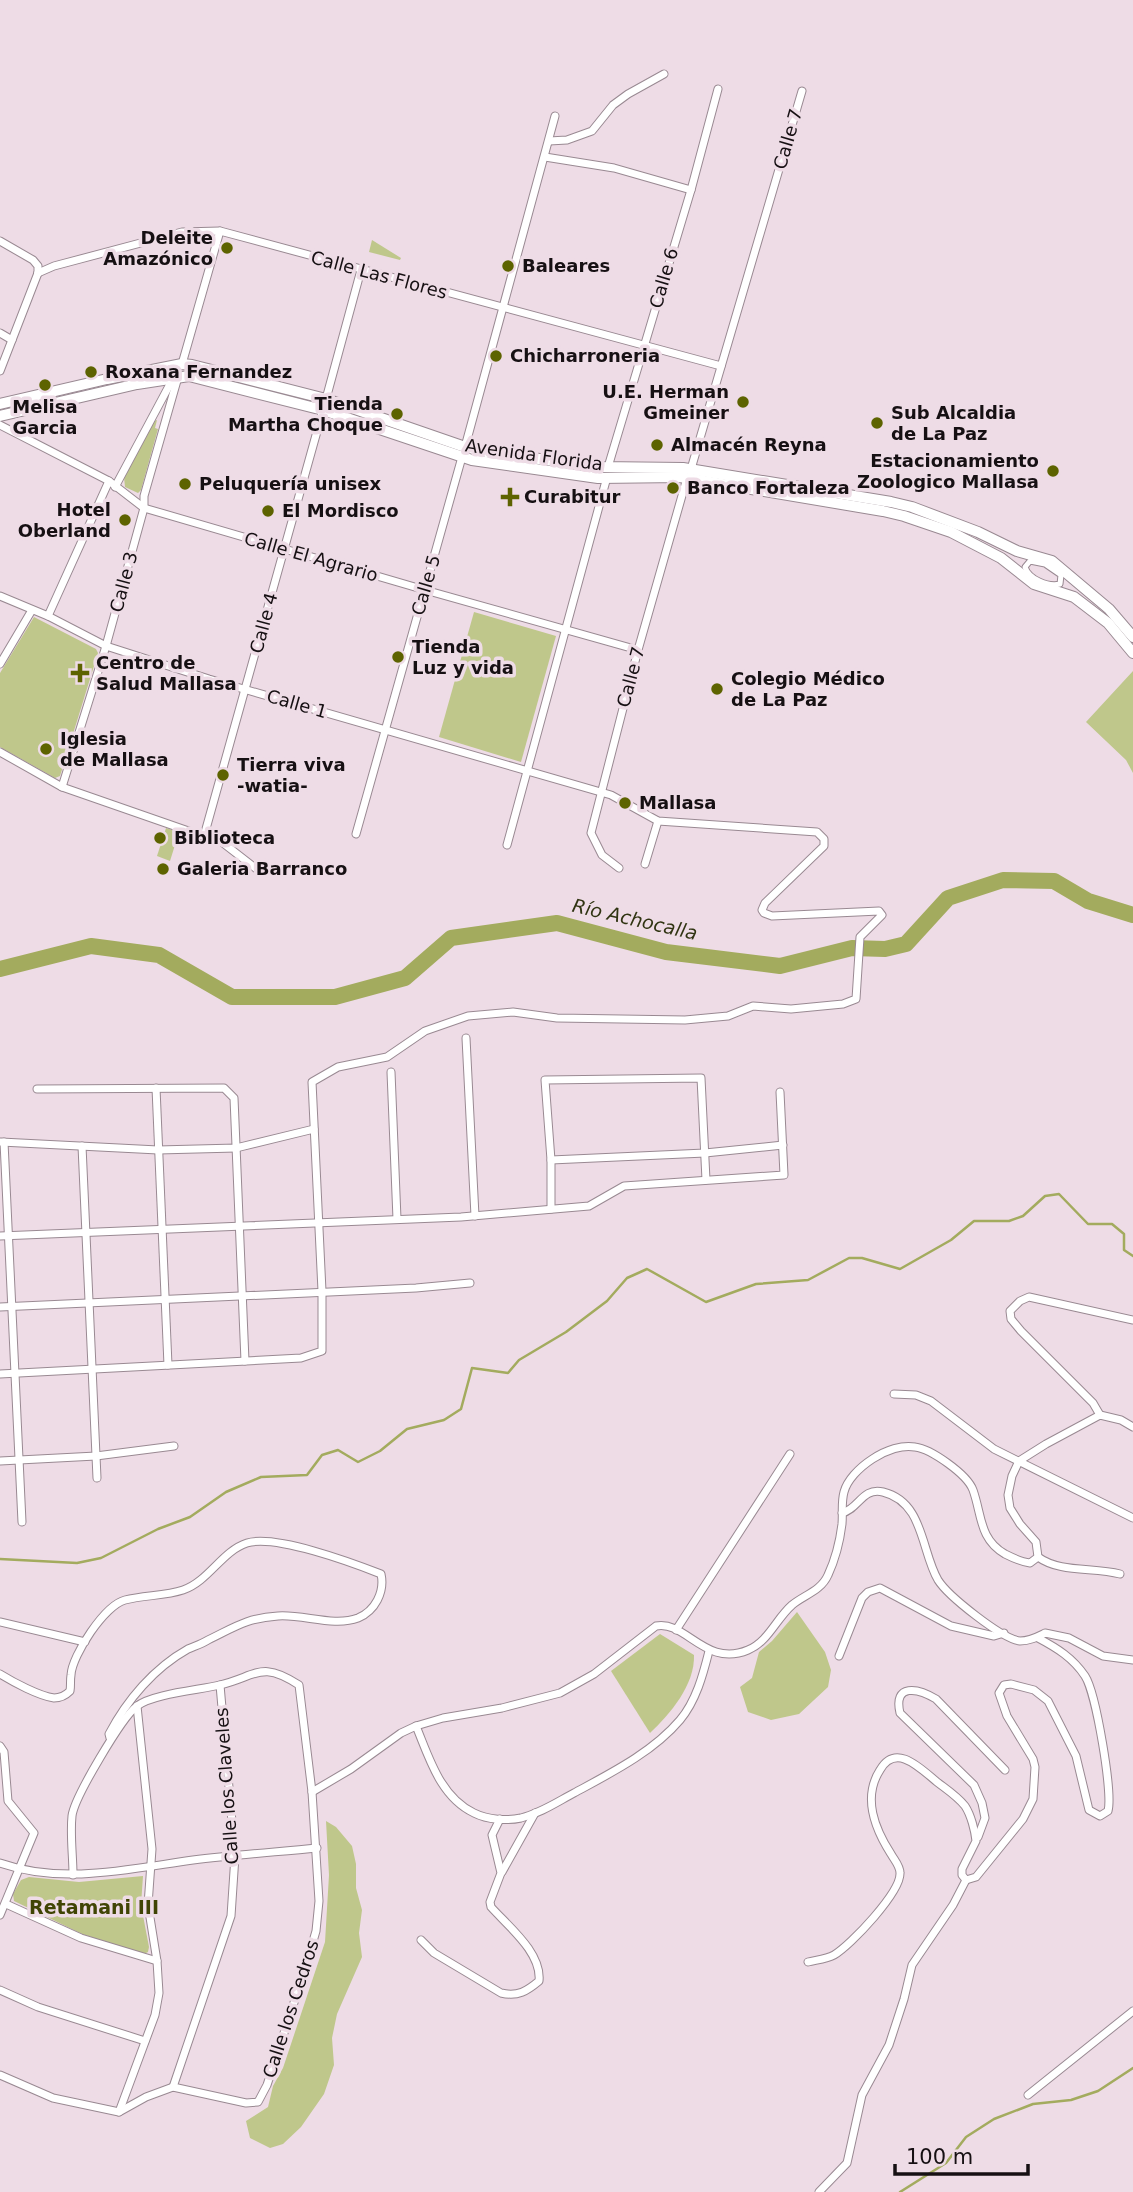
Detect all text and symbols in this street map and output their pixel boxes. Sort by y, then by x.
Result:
street label: Calle 7 [769,106,806,171]
place label: Deleite Amazónico [103,227,213,269]
marker: Deleite Amazónico [219,240,235,256]
street label: Calle 6 [645,245,682,310]
street label: Calle Las Flores [309,246,450,303]
place label: Baleares [522,255,610,276]
marker: Baleares [500,258,516,274]
place label: Chicharroneria [510,345,660,366]
marker: Chicharroneria [488,348,504,364]
place label: Roxana Fernandez [105,361,292,382]
marker: Roxana Fernandez [83,364,99,380]
marker: Melisa Garcia [37,377,53,393]
place label: U.E. Herman Gmeiner [602,381,729,423]
place label: Tienda Martha Choque [228,393,383,435]
marker: U.E. Herman Gmeiner [735,394,751,410]
place label: Melisa Garcia [12,396,78,438]
place label: Sub Alcaldia de La Paz [891,402,1016,444]
marker: Tienda Martha Choque [389,406,405,422]
marker: Sub Alcaldia de La Paz [869,415,885,431]
street label: Avenida Florida [464,434,604,475]
place label: Almacén Reyna [671,434,827,455]
marker: Almacén Reyna [649,437,665,453]
place label: Estacionamiento Zoologico Mallasa [857,450,1039,492]
marker: Estacionamiento Zoologico Mallasa [1045,463,1061,479]
place label: Peluquería unisex [199,473,381,494]
marker: Peluquería unisex [177,476,193,492]
place label: Banco Fortaleza [687,477,850,498]
marker: Banco Fortaleza [665,480,681,496]
place label: Curabitur [524,486,621,507]
marker: Curabitur [502,489,518,505]
place label: Hotel Oberland [18,499,111,541]
place label: El Mordisco [282,500,399,521]
marker: El Mordisco [260,503,276,519]
marker: Hotel Oberland [117,512,133,528]
street label: Calle El Agrario [242,527,380,586]
street label: Calle 3 [105,549,142,614]
street label: Calle 5 [407,552,444,617]
street label: Calle 4 [245,590,282,655]
place label: Tienda Luz y vida [412,636,514,678]
street label: Calle 7 [612,644,649,709]
marker: Tienda Luz y vida [390,649,406,665]
place label: Centro de Salud Mallasa [96,652,237,694]
marker: Centro de Salud Mallasa [70,663,90,683]
place label: Colegio Médico de La Paz [731,668,885,710]
marker: Colegio Médico de La Paz [709,681,725,697]
street label: Calle 1 [265,685,330,722]
place label: Iglesia de Mallasa [60,728,169,770]
marker: Iglesia de Mallasa [38,741,54,757]
place label: Tierra viva -watia- [237,754,346,796]
marker: Tierra viva -watia- [215,767,231,783]
place label: Mallasa [639,792,716,813]
marker: Mallasa [617,795,633,811]
place label: Biblioteca [174,827,275,848]
marker: Biblioteca [152,830,168,846]
place label: Galeria Barranco [177,858,347,879]
marker: Galeria Barranco [155,861,171,877]
water label: Río Achocalla [570,894,700,944]
street label: Calle los Claveles [211,1707,242,1865]
district label: Retamani III [29,1896,159,1918]
street label: Calle los Cedros [258,1937,323,2081]
scale bar [895,2132,1028,2176]
text: 100 m [906,2145,973,2169]

